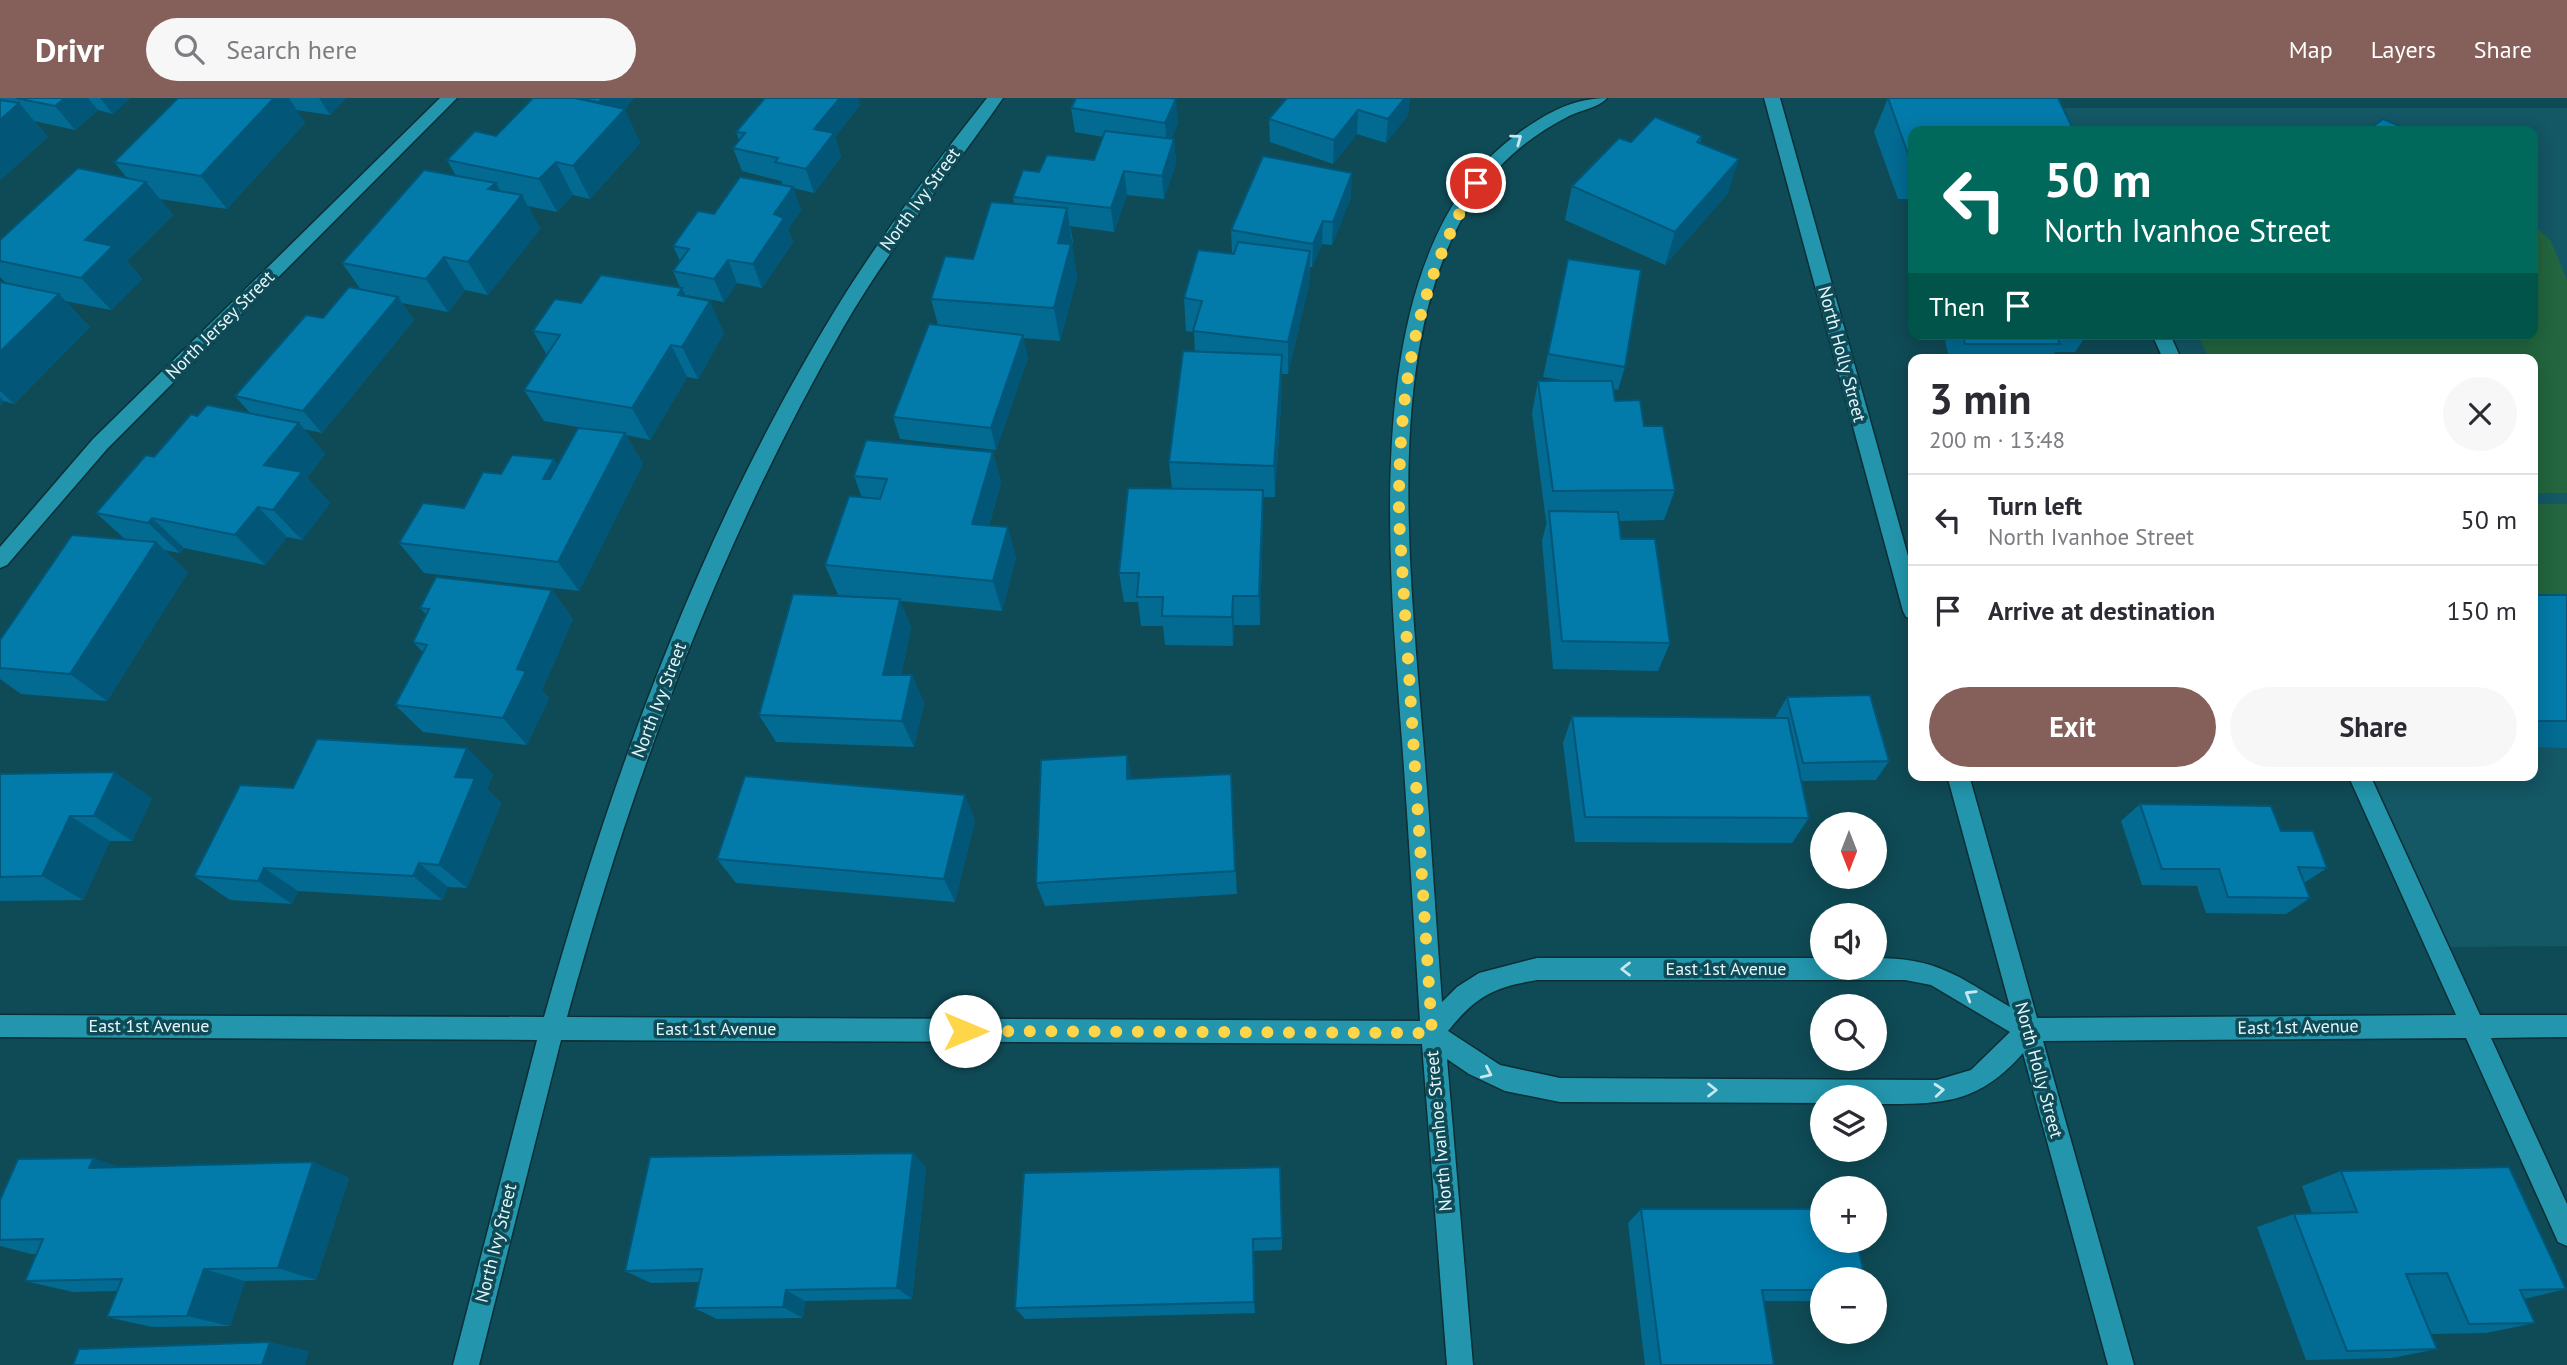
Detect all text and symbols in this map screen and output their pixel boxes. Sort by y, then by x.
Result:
search box [146,18,636,81]
text: Drivr [35,28,104,71]
icon: search [170,30,208,68]
text: Search here [226,33,357,66]
text: Map [2289,34,2333,65]
text: Layers [2371,34,2436,65]
text: Share [2474,34,2532,65]
one-way arrow [1509,135,1522,148]
street label: North Ivy Street [875,143,965,255]
text: 50 m [2044,147,2151,211]
pin [1446,153,1506,213]
icon: left [1929,154,2020,245]
icon: arrive [1457,164,1495,202]
text: North Ivanhoe Street [2044,209,2331,251]
street label: North Jersey Street [160,265,279,384]
street label: North Holly Street [1813,283,1872,424]
icon: arrive [1999,287,2037,325]
text: Then [1929,290,1985,323]
text: 3 min [1929,371,2031,426]
button: close [2443,377,2517,451]
text: 200 m · 13:48 [1929,425,2065,454]
text: Turn left [1988,489,2082,522]
icon: left [1929,501,1967,539]
text: 50 m [2461,503,2517,536]
text: North Ivanhoe Street [1988,522,2194,551]
icon: arrive [1929,592,1967,630]
text: Arrive at destination [1988,594,2215,627]
text: 150 m [2446,594,2517,627]
street label: North Ivy Street [626,639,691,761]
button: Exit [1929,687,2216,767]
button: Share [2230,687,2517,767]
north arrow [1810,812,1886,889]
map controls [1810,812,1887,1344]
button: sound [1810,903,1887,980]
street label: East 1st Avenue [1666,957,1787,980]
one-way arrow [1620,961,1631,977]
one-way arrow [1964,991,1977,1004]
position arrow [928,994,1002,1068]
button: search [1810,994,1887,1071]
street label: North Holly Street [2010,999,2069,1140]
street label: East 1st Avenue [89,1014,210,1037]
street label: East 1st Avenue [2237,1014,2359,1039]
street label: East 1st Avenue [656,1017,777,1040]
street label: North Ivanhoe Street [1420,1050,1457,1212]
one-way arrow [1480,1064,1492,1078]
one-way arrow [1707,1082,1718,1098]
one-way arrow [1934,1083,1945,1098]
button: layers [1810,1085,1887,1162]
button: + [1810,1176,1887,1253]
street label: North Ivy Street [470,1181,521,1305]
button: − [1810,1267,1887,1344]

